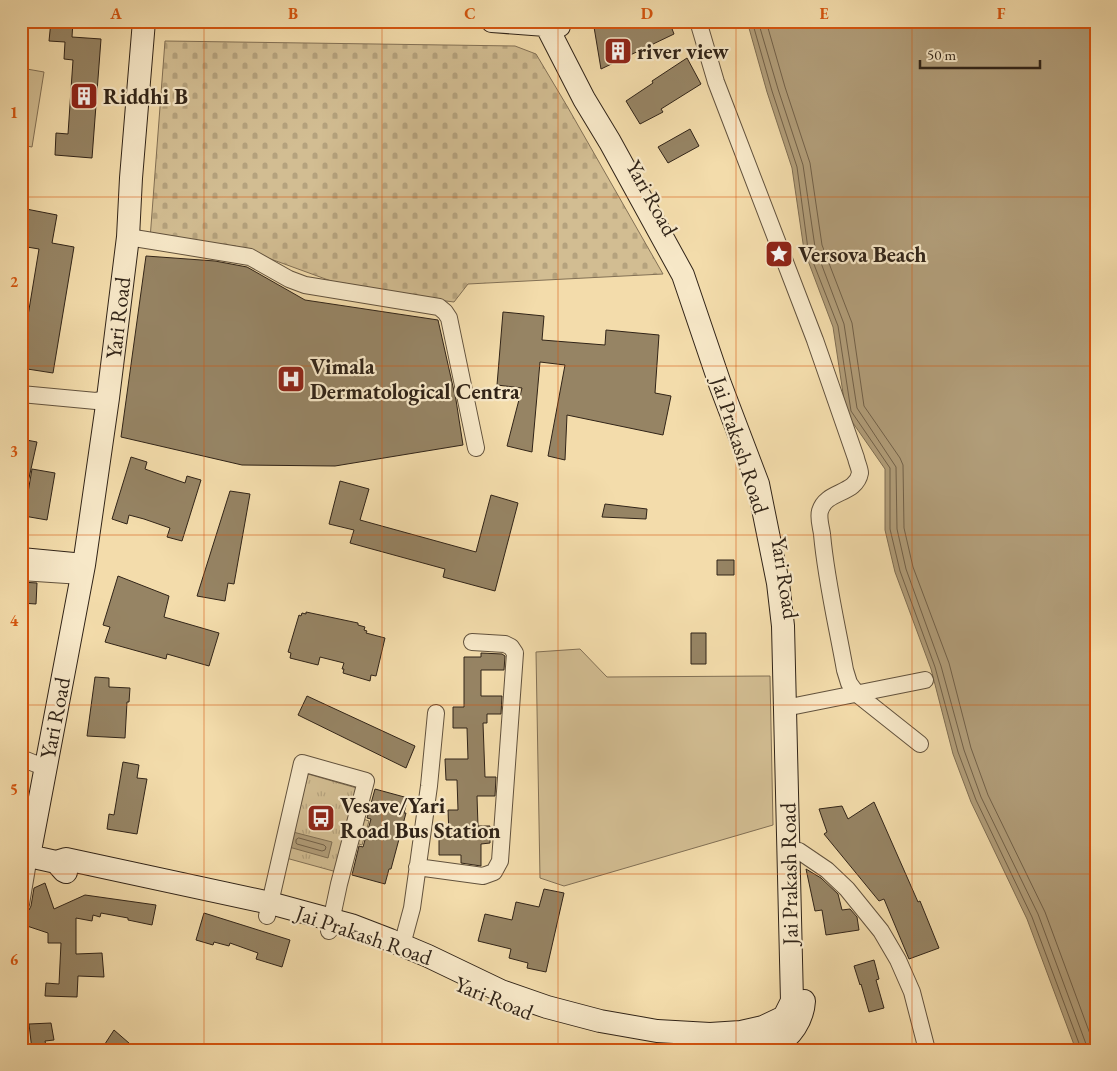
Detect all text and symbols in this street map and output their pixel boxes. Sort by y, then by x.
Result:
text: A [109,3,122,24]
text: B [288,3,298,24]
text: C [464,3,476,24]
text: D [641,3,653,24]
text: E [819,3,829,24]
text: F [997,3,1006,24]
building icon: river view [603,36,633,66]
place label: river view [637,37,729,66]
scale bar [920,38,1040,70]
text: 50 m [927,45,956,64]
building icon: Riddhi B [69,81,99,111]
place label: Riddhi B [103,82,188,111]
text: 1 [10,102,18,123]
street label: Yari Road [619,155,685,242]
place icon: Versova Beach [764,239,794,269]
place label: Versova Beach [798,240,927,269]
text: 2 [10,271,19,292]
street label: Yari Road [99,274,138,361]
place label: Vimala Dermatological Centra [310,352,520,406]
hospital icon: Vimala Dermatological Centra [276,364,306,394]
street label: Jai Prakash Road [704,371,776,518]
text: 3 [10,441,18,462]
street label: Yari Road [764,535,806,622]
text: 4 [10,610,19,631]
street label: Yari Road [33,674,77,761]
text: 5 [10,779,18,800]
place label: Vesave/Yari Road Bus Station [340,791,501,845]
street label: Jai Prakash Road [773,802,805,947]
bus stop icon: Vesave/Yari Road Bus Station [306,803,336,833]
street label: Jai Prakash Road [290,897,437,972]
text: 6 [10,949,19,970]
street label: Yari Road [450,969,538,1027]

